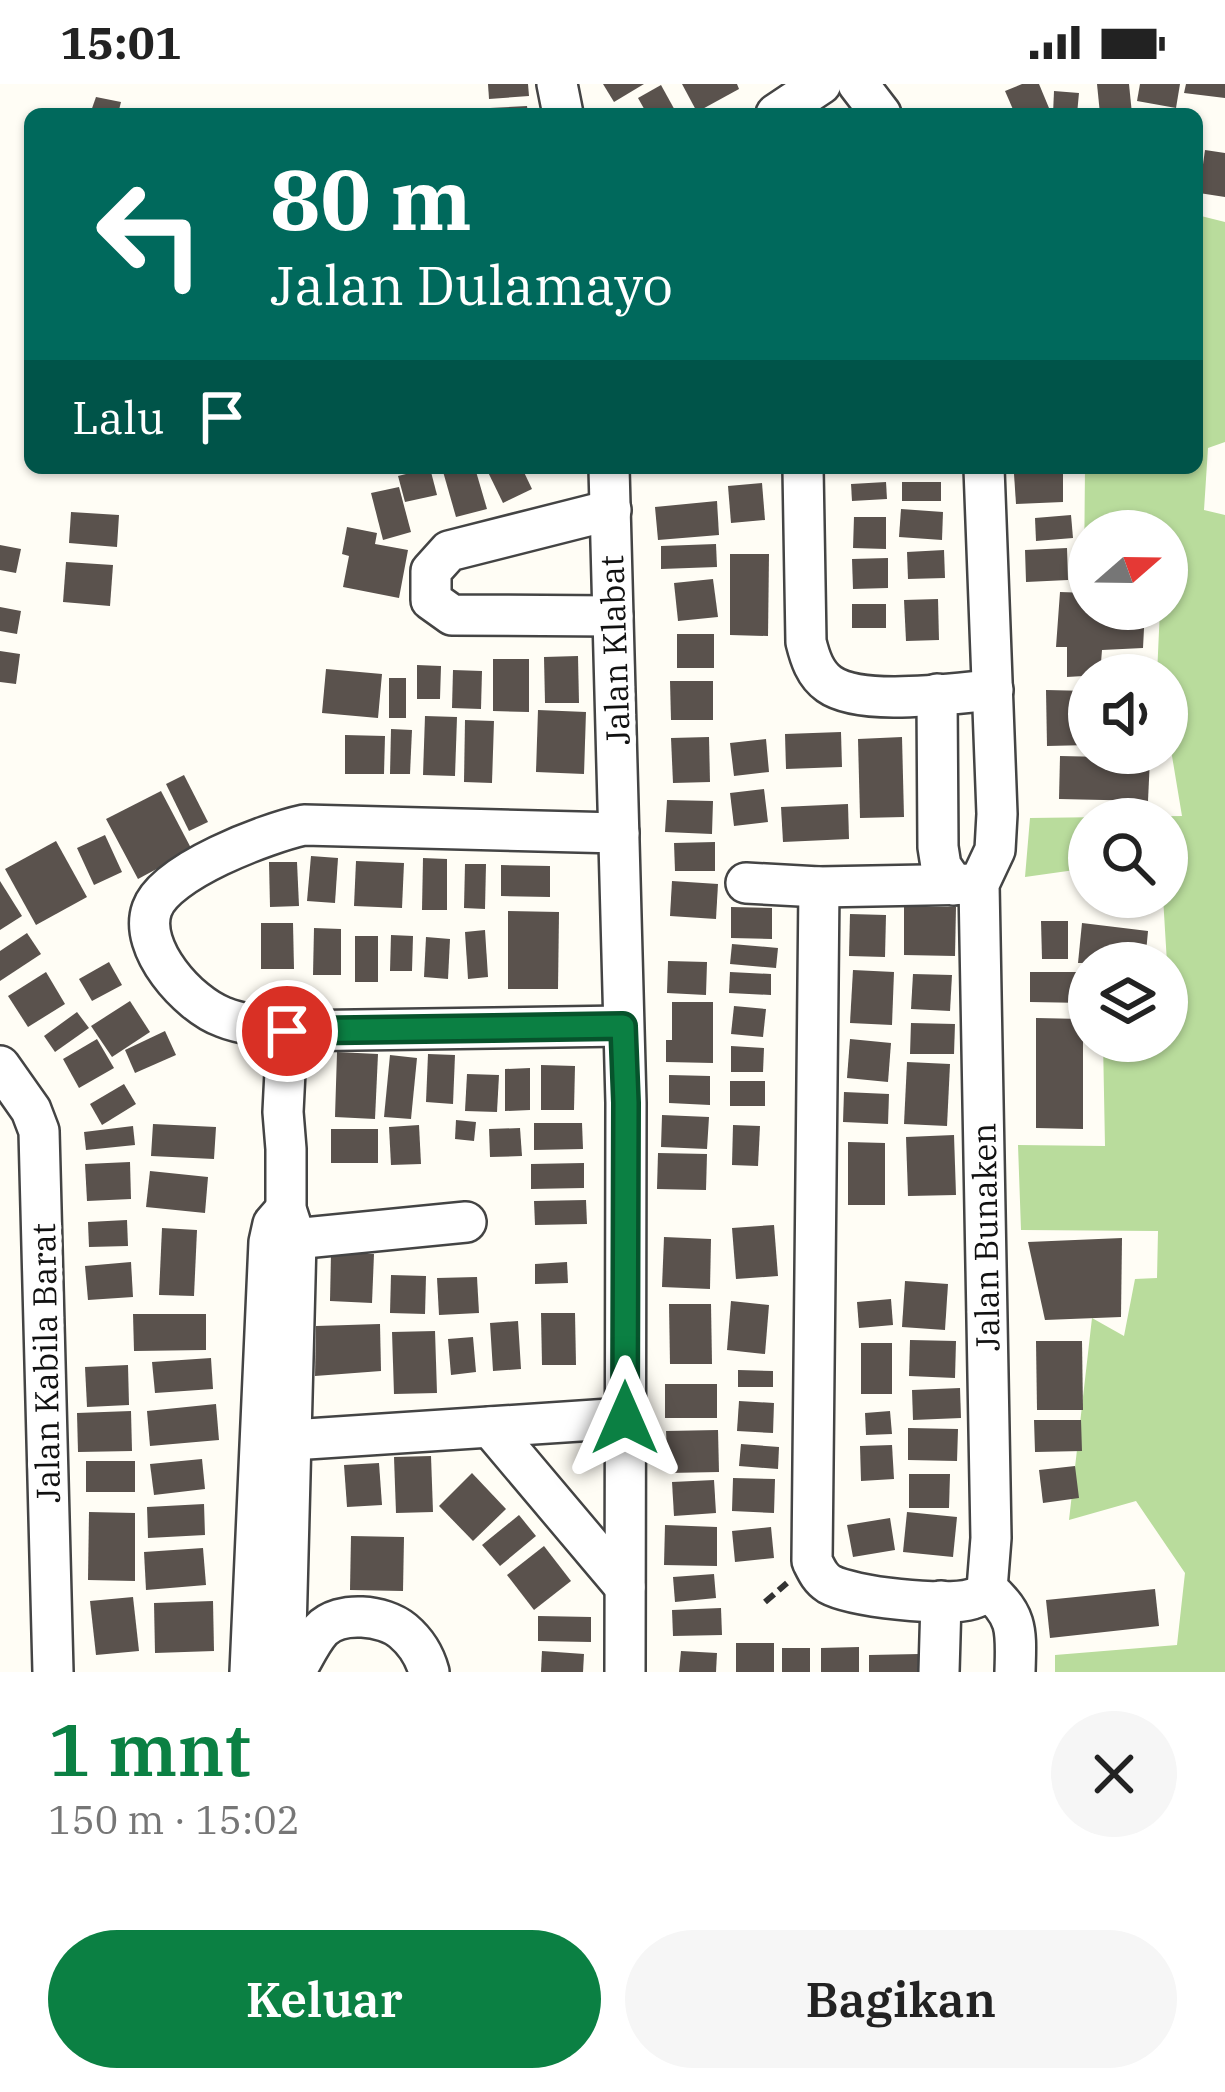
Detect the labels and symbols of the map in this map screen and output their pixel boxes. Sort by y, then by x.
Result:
north arrow [1068,510,1188,630]
street label: Jalan Klabat [589,554,639,746]
pin [236,980,338,1082]
street label: Jalan Bunaken [962,1122,1008,1352]
street label: Jalan Kabila Barat [21,1223,69,1503]
position arrow [562,1355,688,1481]

